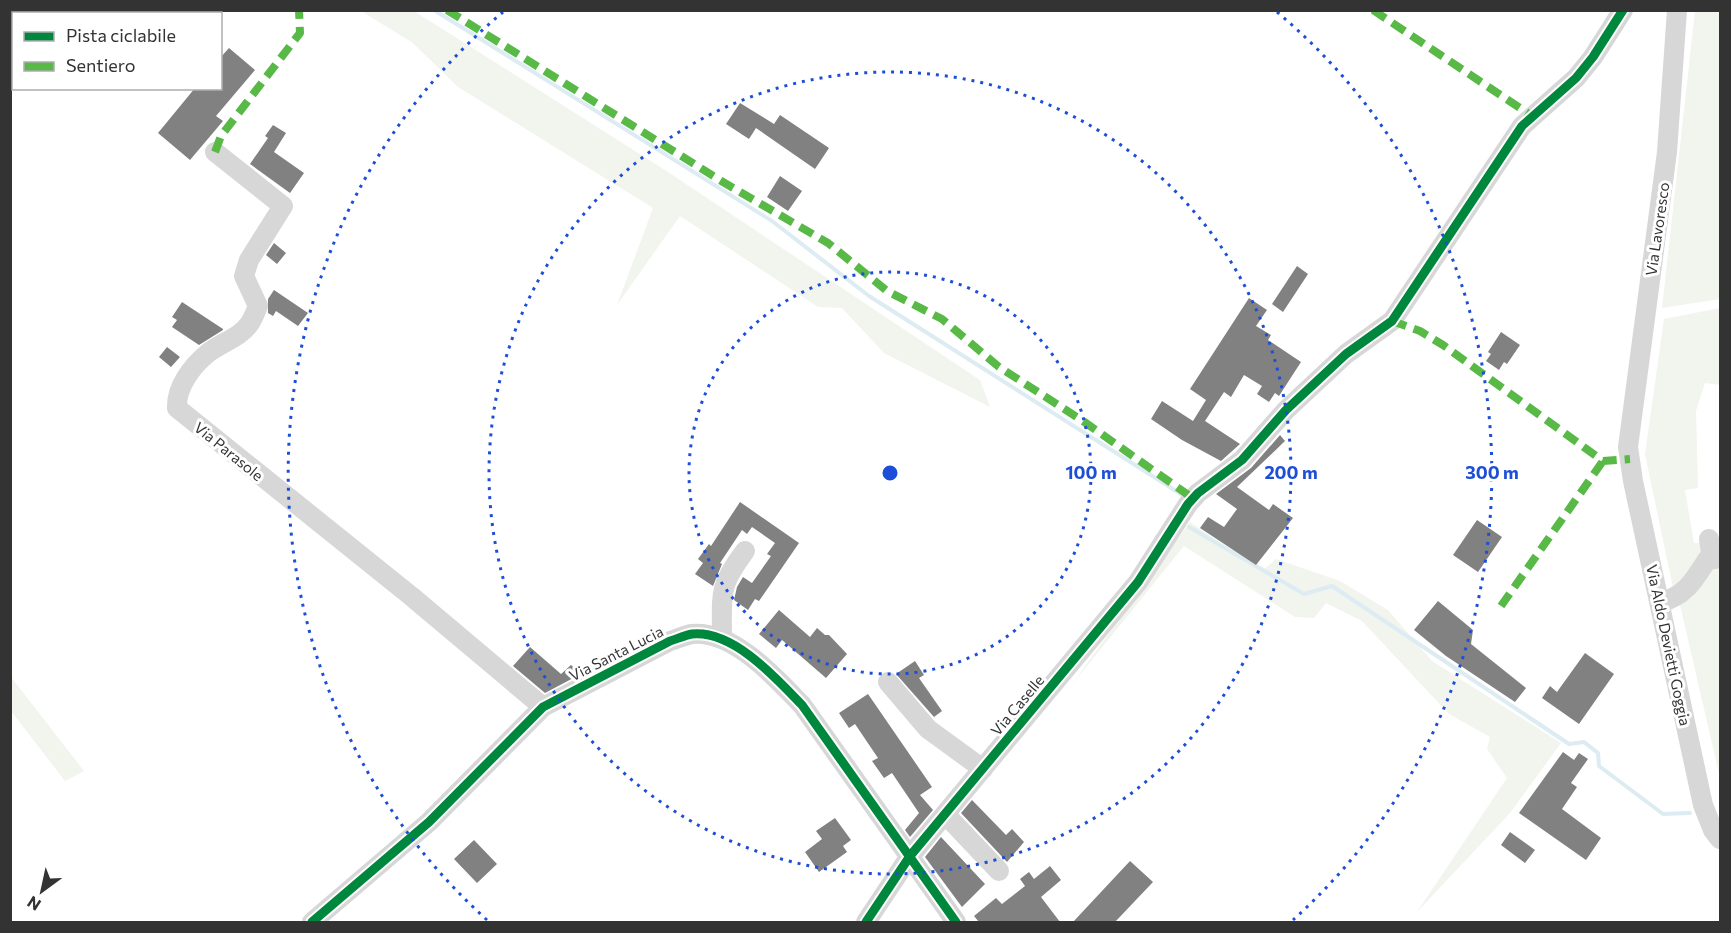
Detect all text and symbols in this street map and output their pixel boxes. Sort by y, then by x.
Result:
legend [12,12,222,90]
text: Pista ciclabile [66,24,176,46]
text: Sentiero [66,54,136,76]
street label: Via Lavoresco [1642,181,1672,277]
street label: Via Parasole [191,418,267,484]
text: 100 m [1065,461,1117,483]
text: 200 m [1264,461,1318,483]
text: 300 m [1465,461,1519,483]
centre of rings [880,463,900,483]
street label: Via Aldo Devietti Goggia [1643,563,1695,727]
street label: Via Santa Lucia [566,622,666,684]
street label: Via Caselle [987,671,1047,739]
north arrow [12,861,72,921]
text: N [23,893,44,915]

